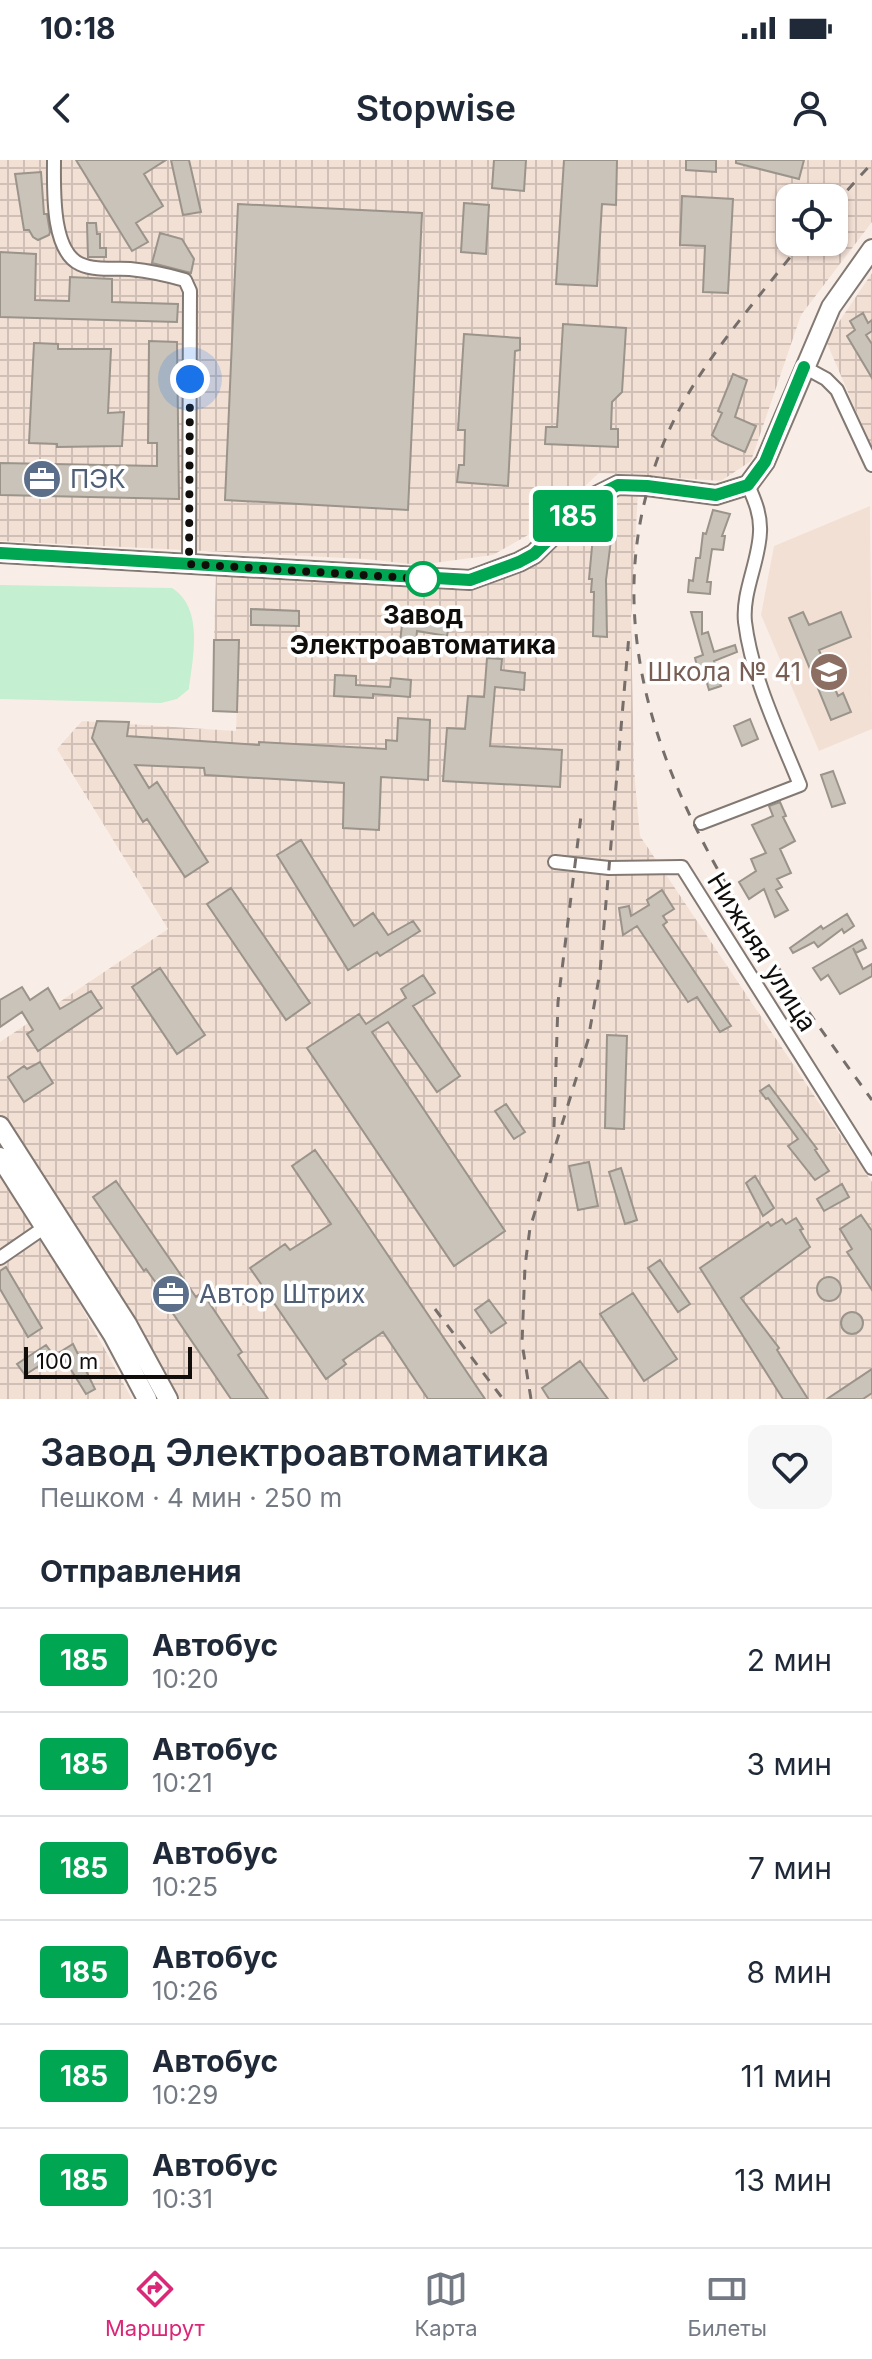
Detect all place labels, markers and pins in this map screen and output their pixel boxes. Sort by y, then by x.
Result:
office icon: ПЭК [21,458,63,500]
place label: ПЭК [70,463,126,494]
marker: Завод Электроавтоматика [406,562,440,596]
place label: Завод Электроавтоматика [290,599,556,660]
school or university icon: Школа № 41 [808,651,850,693]
place label: Школа № 41 [648,656,801,687]
office icon: Автор Штрих [150,1273,192,1315]
place label: Автор Штрих [199,1278,365,1309]

